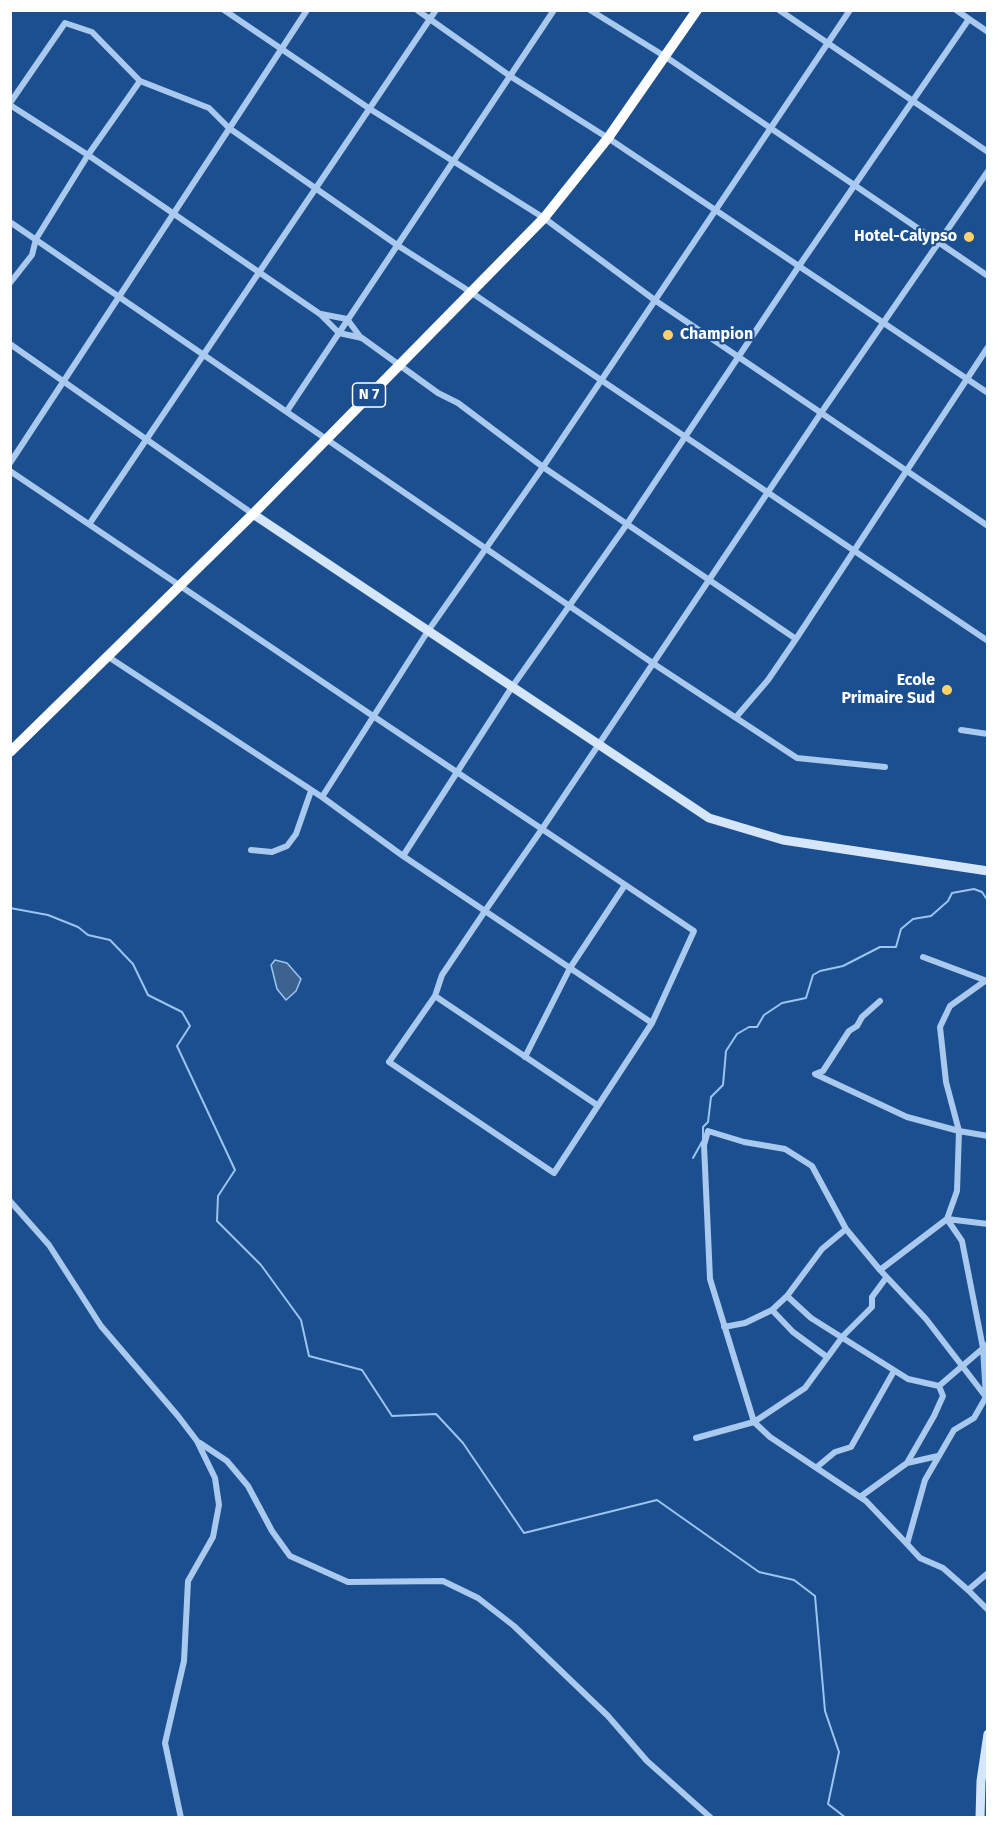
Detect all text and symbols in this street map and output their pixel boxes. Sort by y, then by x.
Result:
place label: Hotel-Calypso [854,227,957,247]
marker: Hotel-Calypso [962,230,976,244]
place label: Champion [680,325,753,345]
marker: Champion [661,328,675,342]
road number: N 7 [352,383,386,407]
place label: Ecole Primaire Sud [842,671,935,709]
marker: Ecole Primaire Sud [940,683,954,697]

